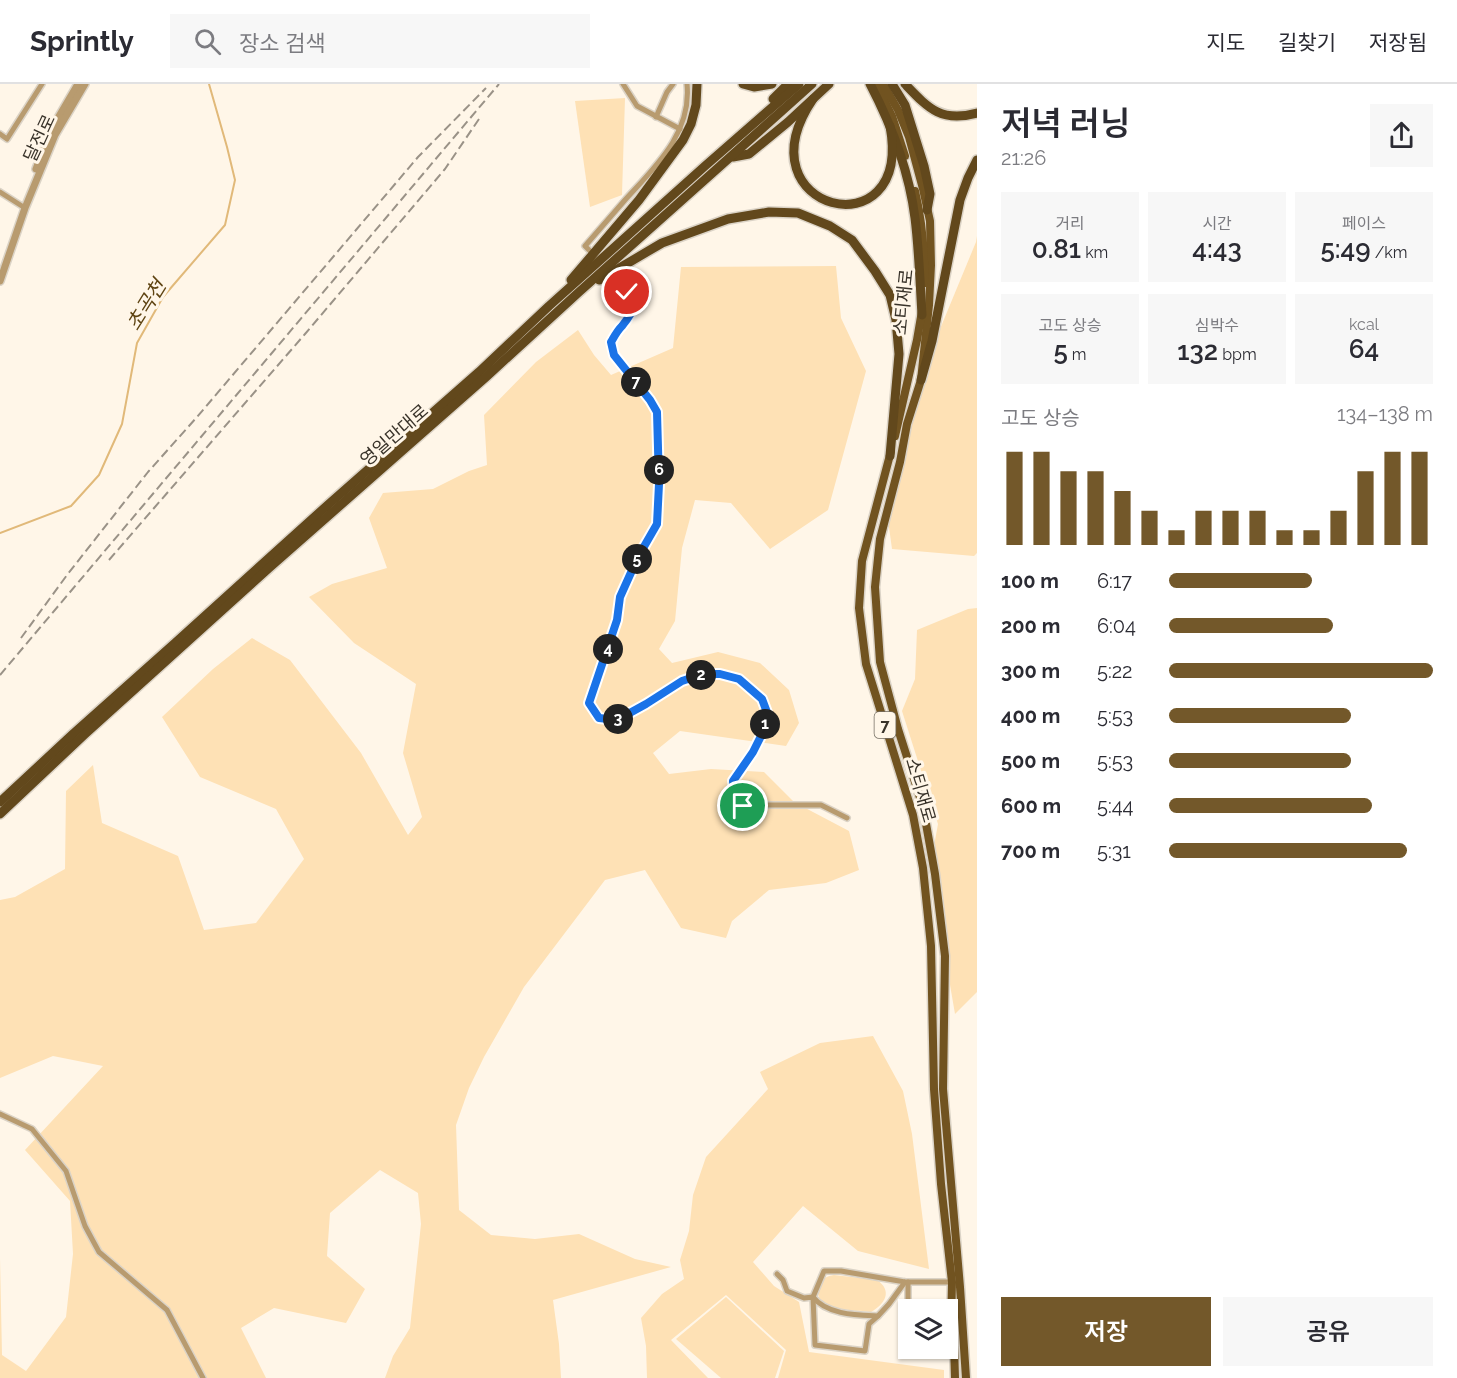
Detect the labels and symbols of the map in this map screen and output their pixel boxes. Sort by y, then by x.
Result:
street label: 달전로 [19,111,59,165]
pin [601,266,652,317]
street label: 소티재로 [889,268,917,336]
water label: 초곡천 [121,273,172,335]
pin: 7 [621,367,651,397]
street label: 영일만대로 [356,400,432,470]
pin: 6 [644,455,674,485]
pin: 5 [622,544,652,574]
pin: 4 [593,634,623,664]
pin: 2 [686,660,716,690]
pin: 3 [603,704,633,734]
pin: 1 [750,709,780,739]
road number: 7 [874,712,896,738]
street label: 소티재로 [902,755,940,825]
pin [717,780,768,831]

